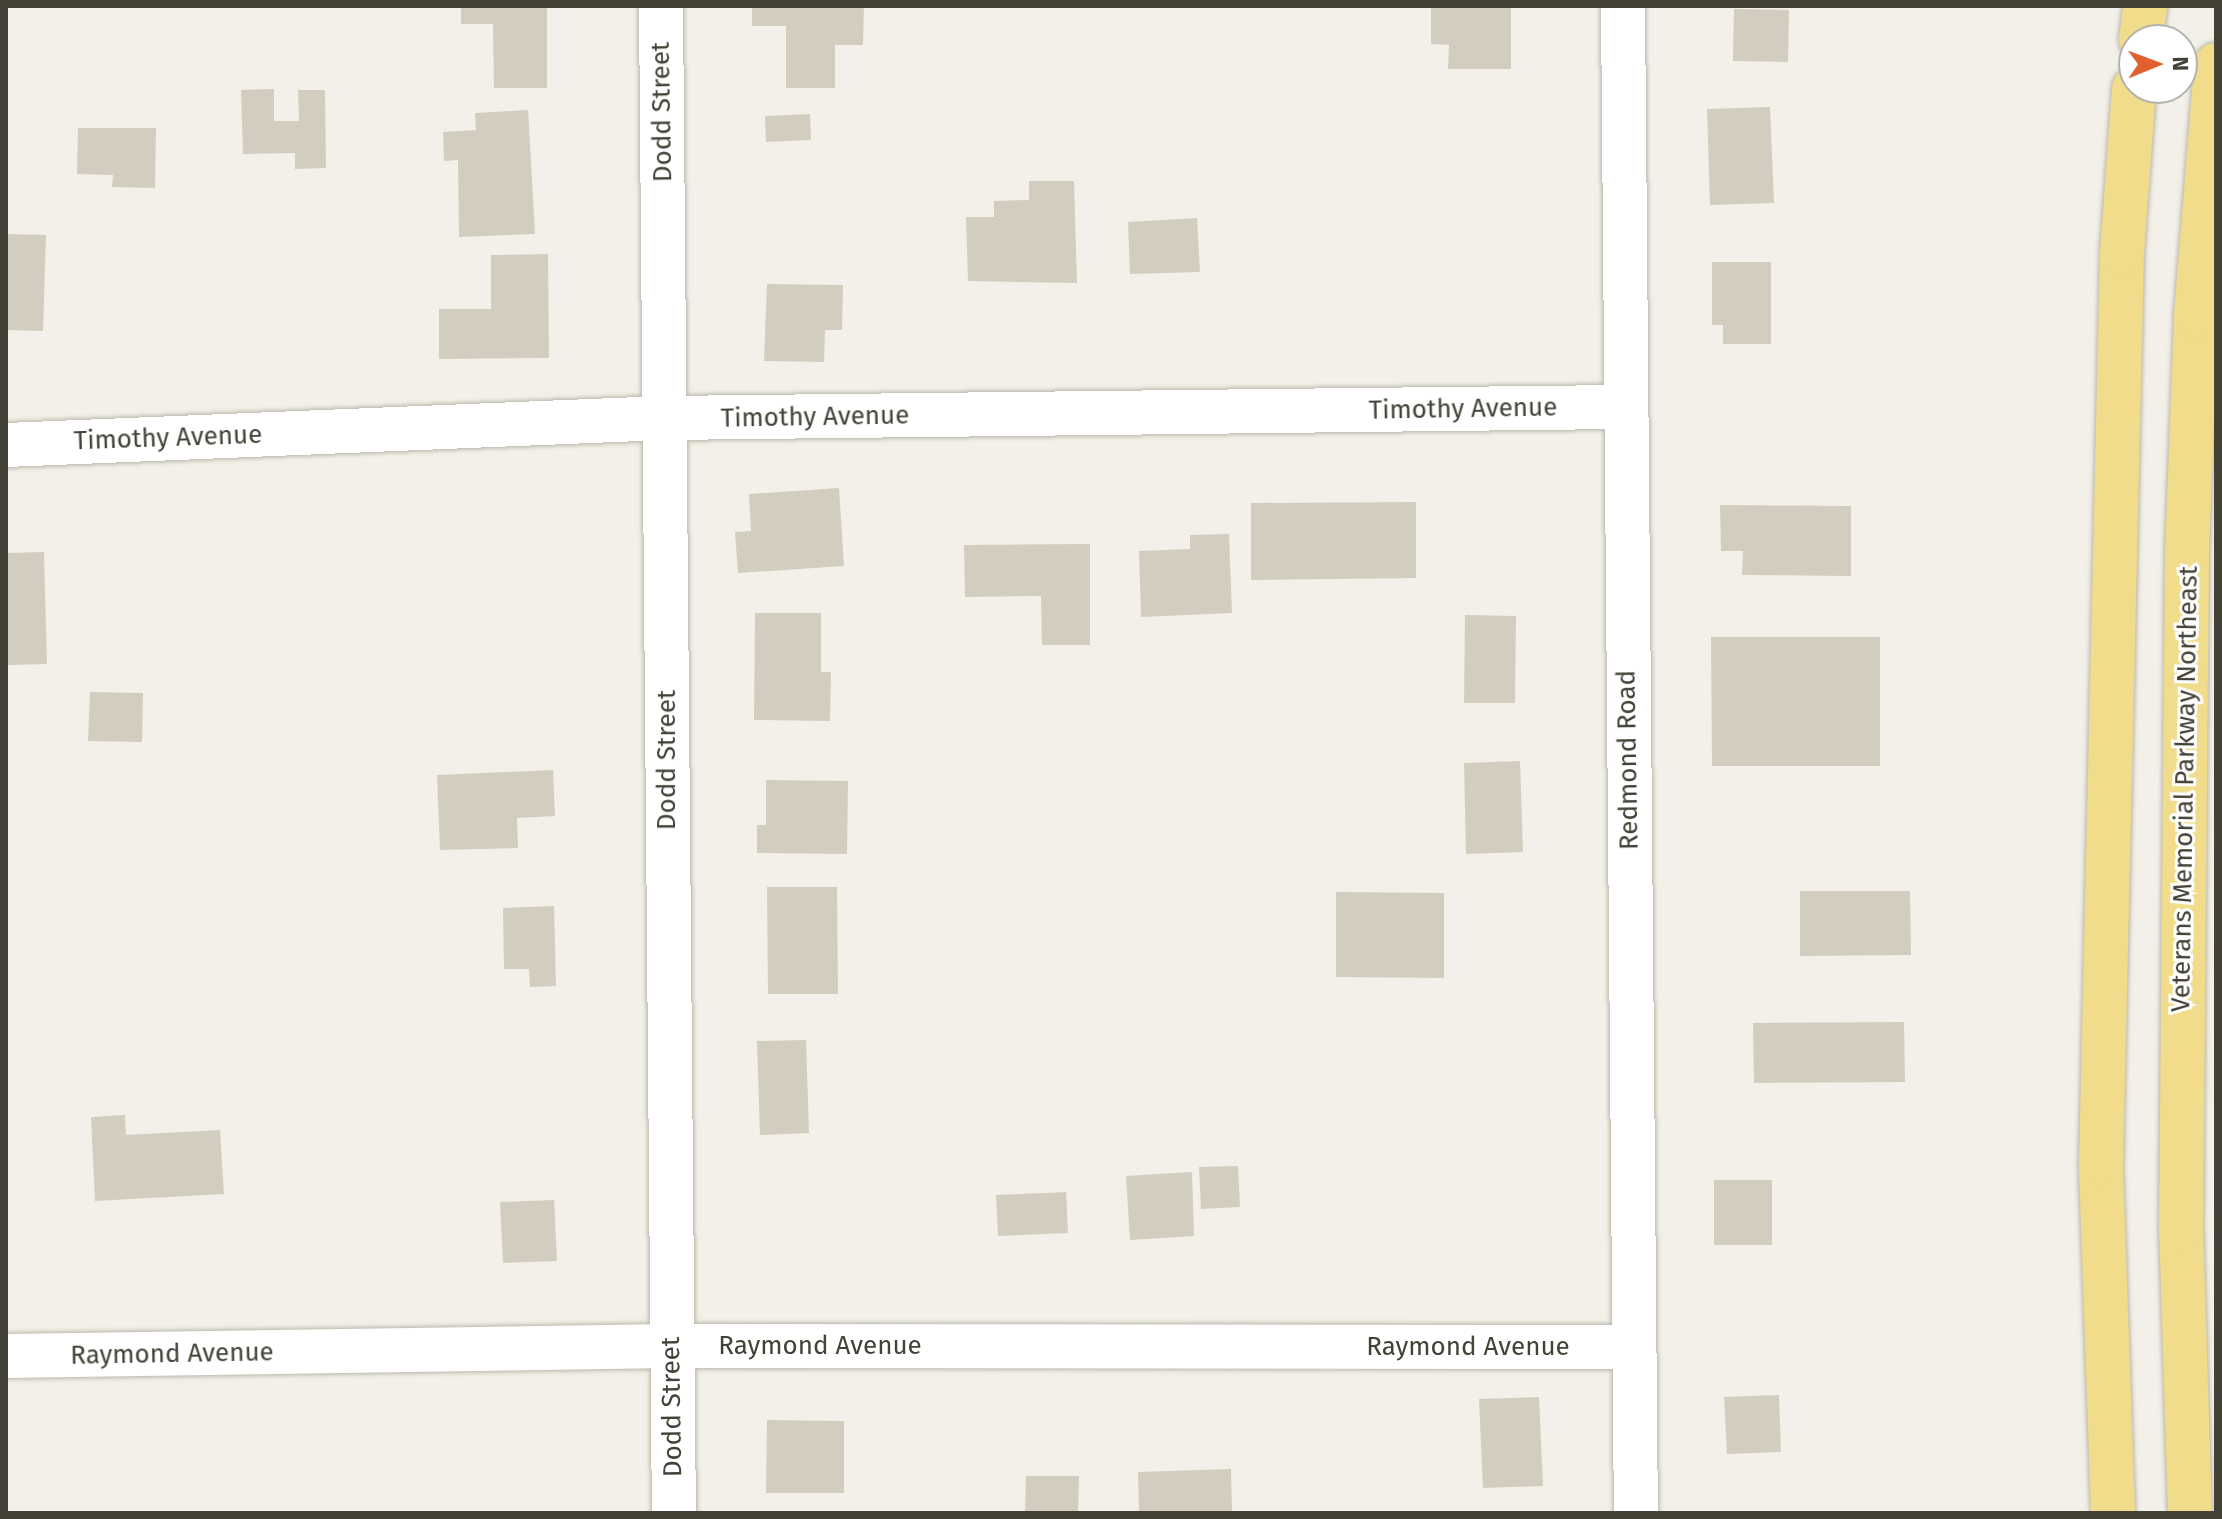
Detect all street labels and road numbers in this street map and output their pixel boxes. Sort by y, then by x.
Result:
street label: Dodd Street [645,42,679,182]
street label: Timothy Avenue [1368,392,1558,426]
street label: Timothy Avenue [720,400,910,434]
street label: Timothy Avenue [73,419,263,457]
street label: Veterans Memorial Parkway Northeast [2166,566,2204,1012]
street label: Redmond Road [1611,670,1645,850]
street label: Dodd Street [651,690,683,830]
street label: Raymond Avenue [718,1330,922,1362]
street label: Raymond Avenue [1366,1331,1570,1363]
street label: Raymond Avenue [70,1337,274,1371]
street label: Dodd Street [655,1337,689,1477]

